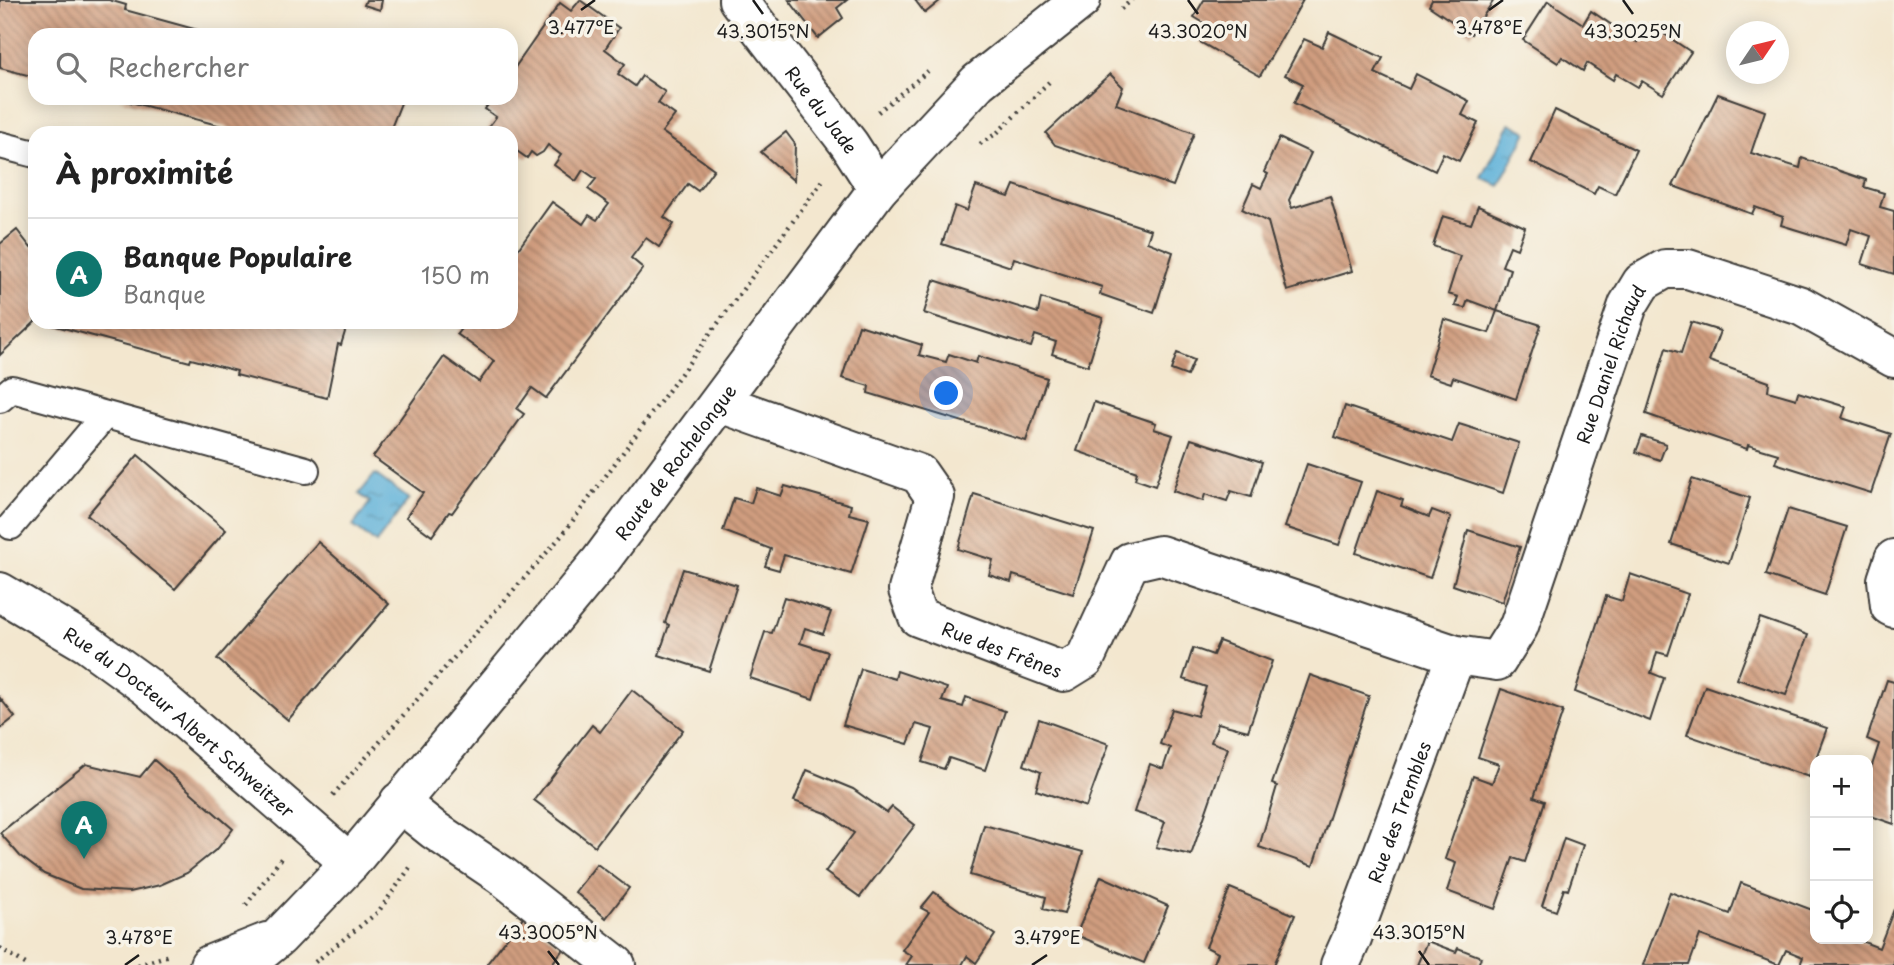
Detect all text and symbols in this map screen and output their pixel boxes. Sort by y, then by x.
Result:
text: 3.477°E [547,13,615,40]
text: 3.478°E [1455,13,1523,40]
text: 43.3015°N [716,17,810,44]
text: 43.3020°N [1148,17,1248,44]
text: 43.3025°N [1584,17,1682,44]
north arrow [1726,21,1789,84]
search box [28,28,518,105]
text: Rechercher [108,47,249,86]
icon: search [52,48,90,86]
street label: Rue du Jade [780,60,865,158]
text: À proximité [56,149,233,194]
text: Banque Populaire [123,237,352,276]
text: A [70,257,88,292]
text: 150 m [421,257,490,292]
text: Banque [123,276,206,311]
street label: Rue Daniel Richaud [1568,279,1651,447]
your location [929,376,963,410]
street label: Route de Rochelongue [607,378,742,545]
street label: Rue des Frênes [938,614,1066,684]
street label: Rue du Docteur Albert Schweitzer [57,622,299,824]
street label: Rue des Trembles [1360,737,1437,886]
map controls [1810,755,1873,944]
button: + [1810,755,1873,818]
pin: A [61,801,107,859]
button: − [1810,818,1873,881]
button: locate [1810,881,1873,944]
text: 43.3005°N [498,918,598,945]
text: 43.3015°N [1372,918,1466,945]
text: 3.478°E [105,923,173,950]
text: 3.479°E [1013,923,1081,950]

